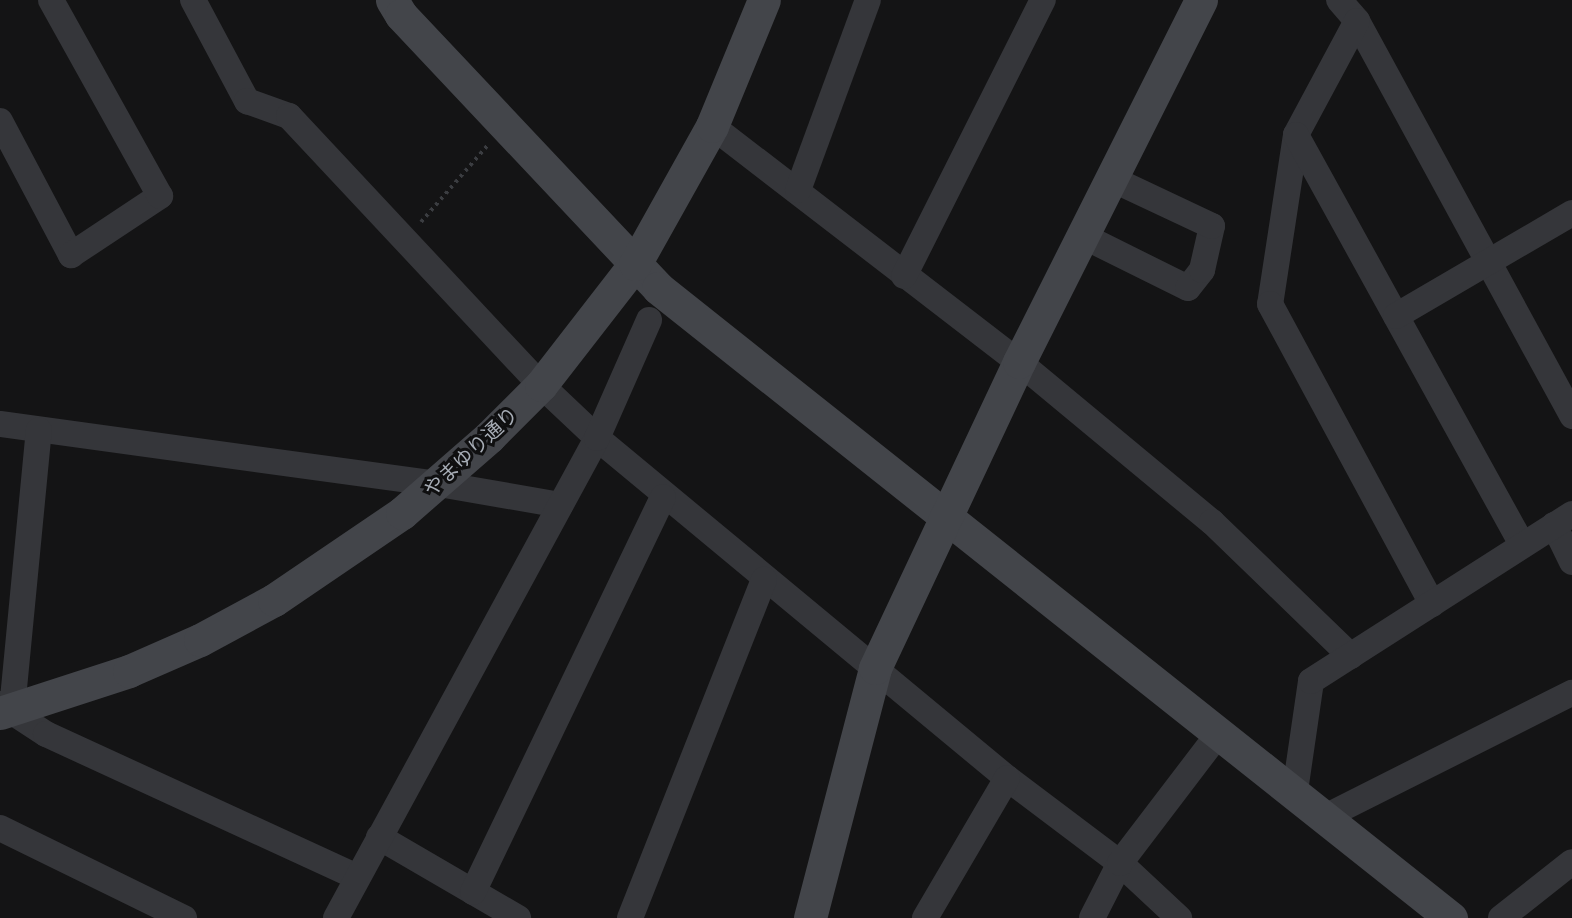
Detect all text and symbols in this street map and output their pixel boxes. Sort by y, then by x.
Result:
street label: やまゆり通り [419,402,523,502]

